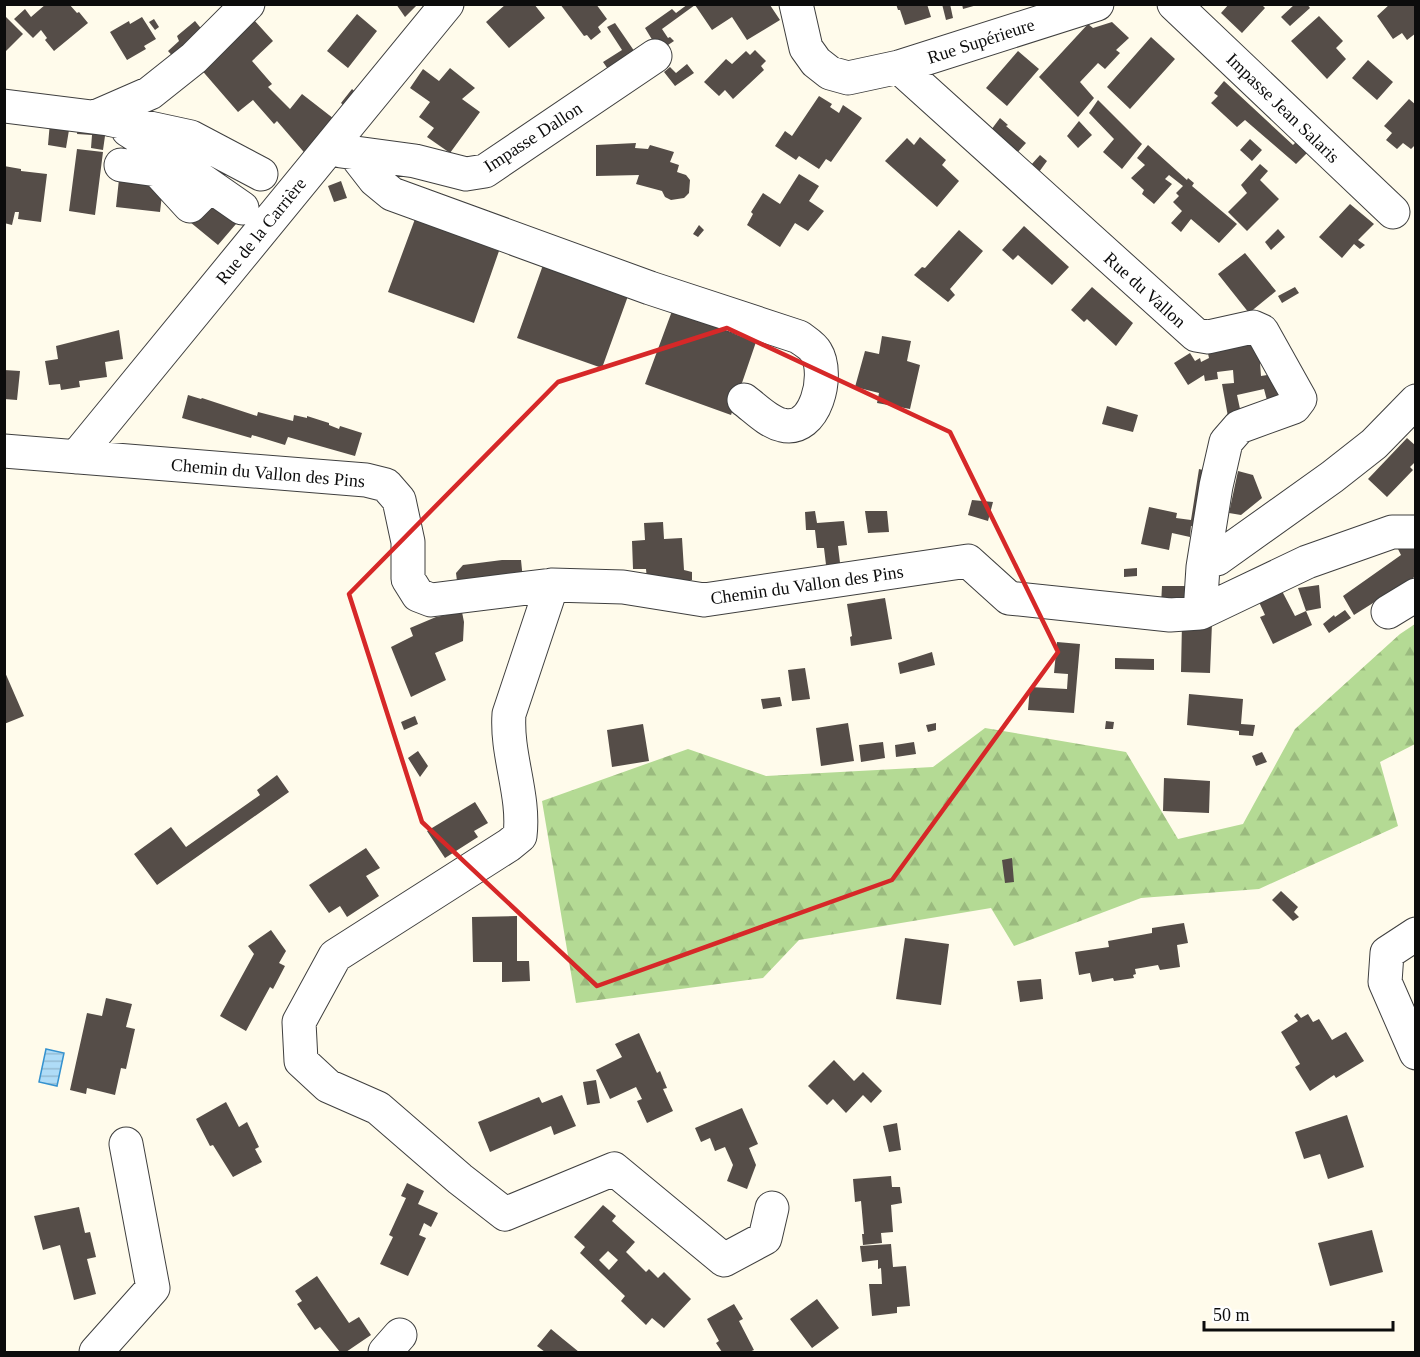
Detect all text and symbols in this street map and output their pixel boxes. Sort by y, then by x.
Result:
street label: Rue Supérieure [925,14,1037,68]
street label: Impasse Jean Salaris [1222,49,1344,167]
street label: Impasse Dallon [480,98,586,176]
street label: Rue de la Carrière [212,174,310,288]
street label: Rue du Vallon [1100,248,1190,332]
street label: Chemin du Vallon des Pins [170,455,366,491]
street label: Chemin du Vallon des Pins [709,562,905,608]
scale bar [1204,1294,1393,1332]
text: 50 m [1213,1305,1250,1325]

